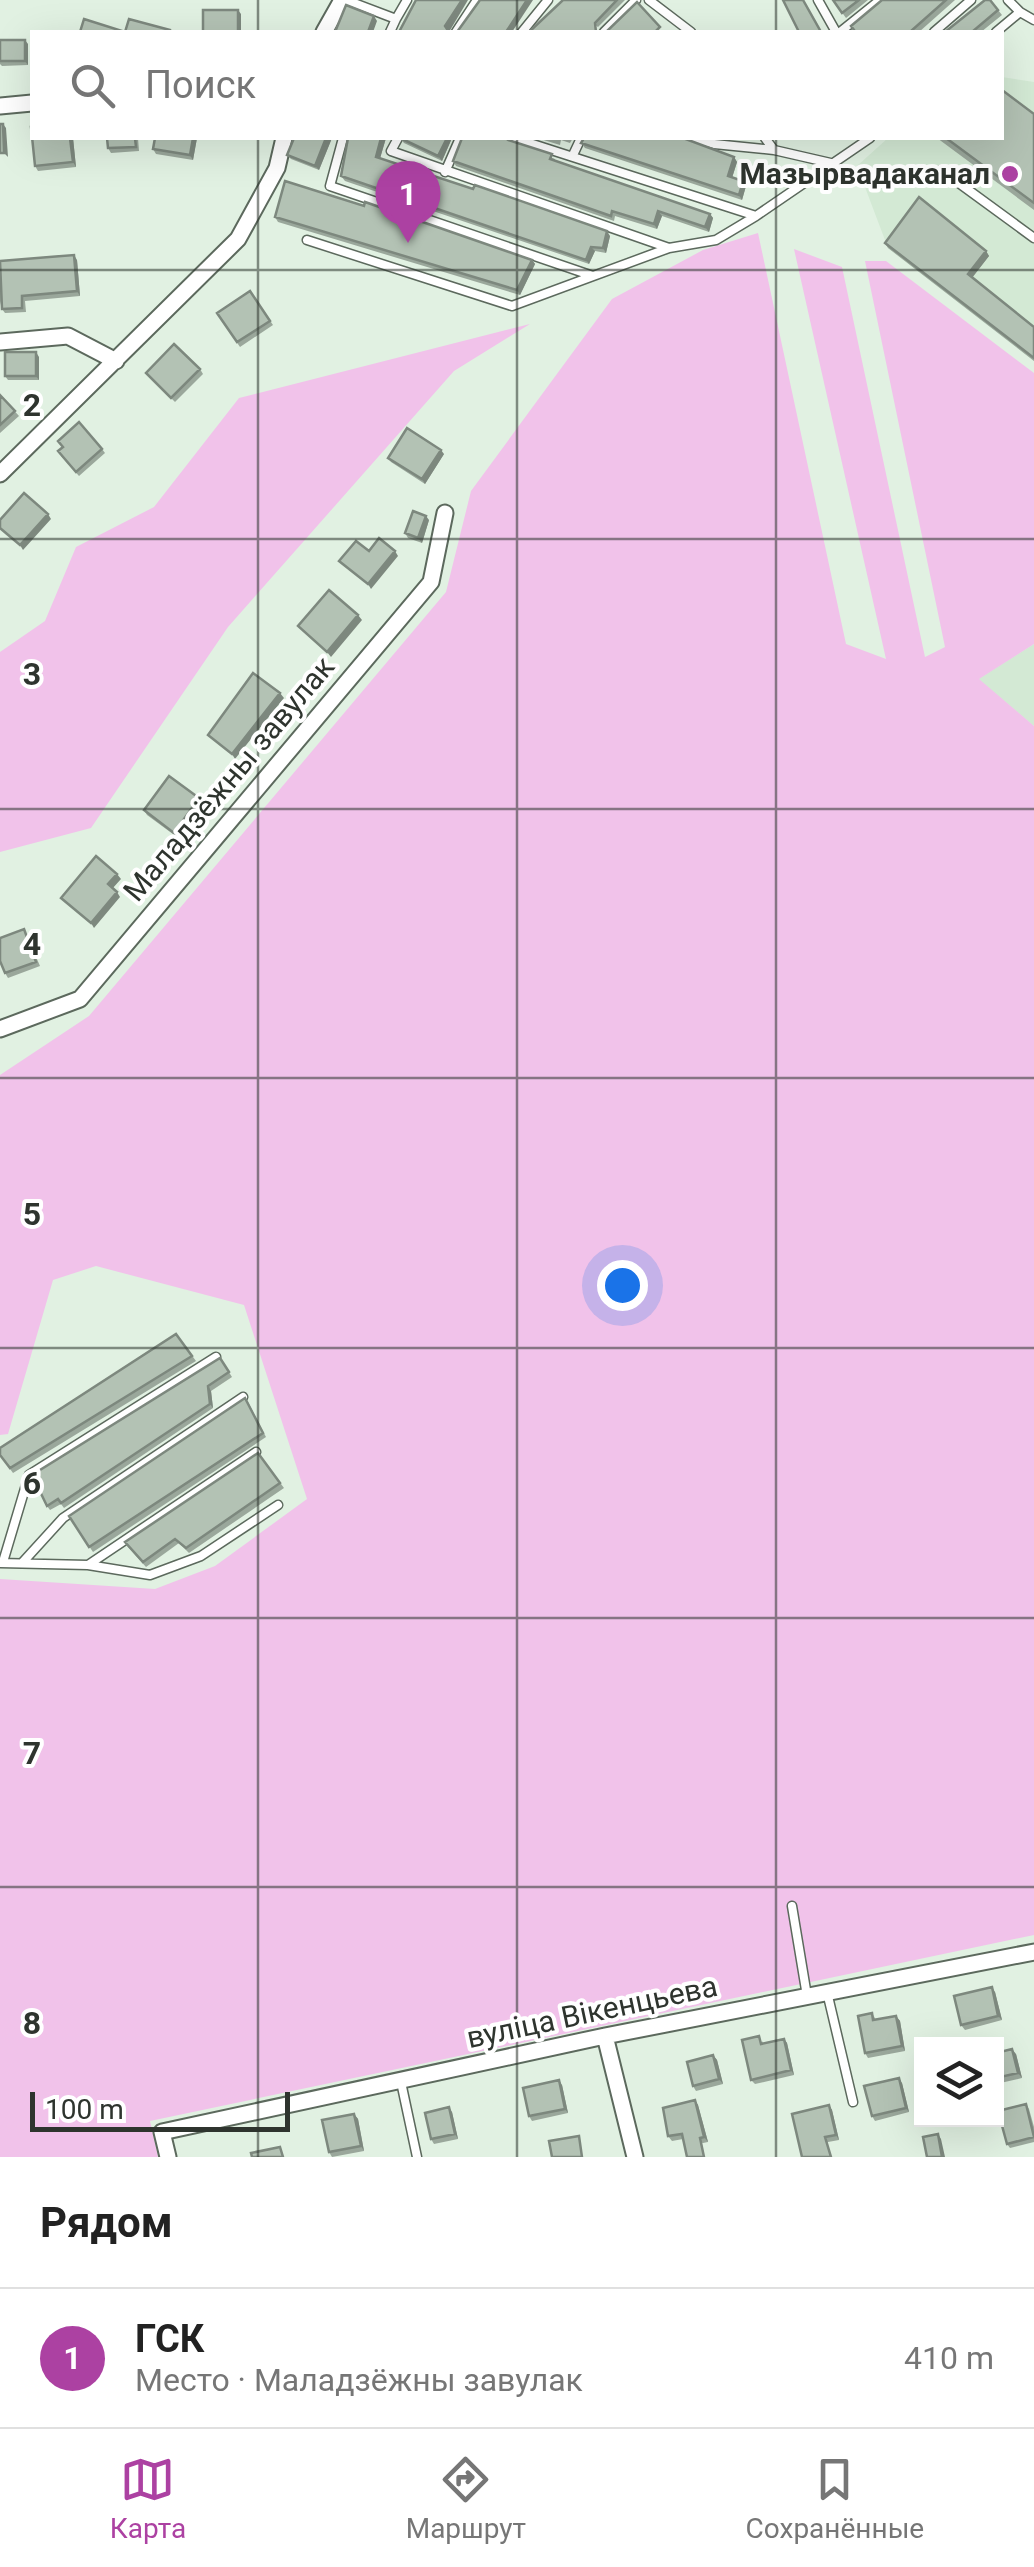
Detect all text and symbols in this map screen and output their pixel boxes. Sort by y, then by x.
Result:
search box [30,30,1004,140]
icon: search [65,58,120,113]
text: Поиск [145,63,256,107]
place label: Мазырвадаканал [740,156,990,191]
pin: 1 [376,160,440,243]
marker: Мазырвадаканал [999,163,1021,185]
text: 2 [23,386,41,424]
street label: Маладзёжны завулак [116,649,341,908]
text: 3 [23,655,41,693]
text: 4 [23,925,41,963]
text: 5 [23,1195,41,1233]
your location [597,1260,648,1311]
text: 6 [23,1464,41,1502]
text: 7 [23,1734,41,1772]
street label: вуліца Вікенцьева [463,1968,720,2055]
text: 8 [23,2004,41,2042]
map controls [914,2037,1004,2127]
button: layers [914,2037,1004,2127]
scale bar [30,2087,290,2132]
text: 100 m [45,2093,124,2126]
text: Рядом [40,2198,173,2247]
text: ГСК [135,2317,204,2361]
text: 1 [63,2339,82,2377]
text: 410 m [904,2339,994,2377]
text: Место · Маладзёжны завулак [135,2361,583,2399]
tab: Карта [110,2452,186,2545]
tab: Маршрут [406,2452,526,2545]
tab: Сохранённые [746,2452,924,2545]

